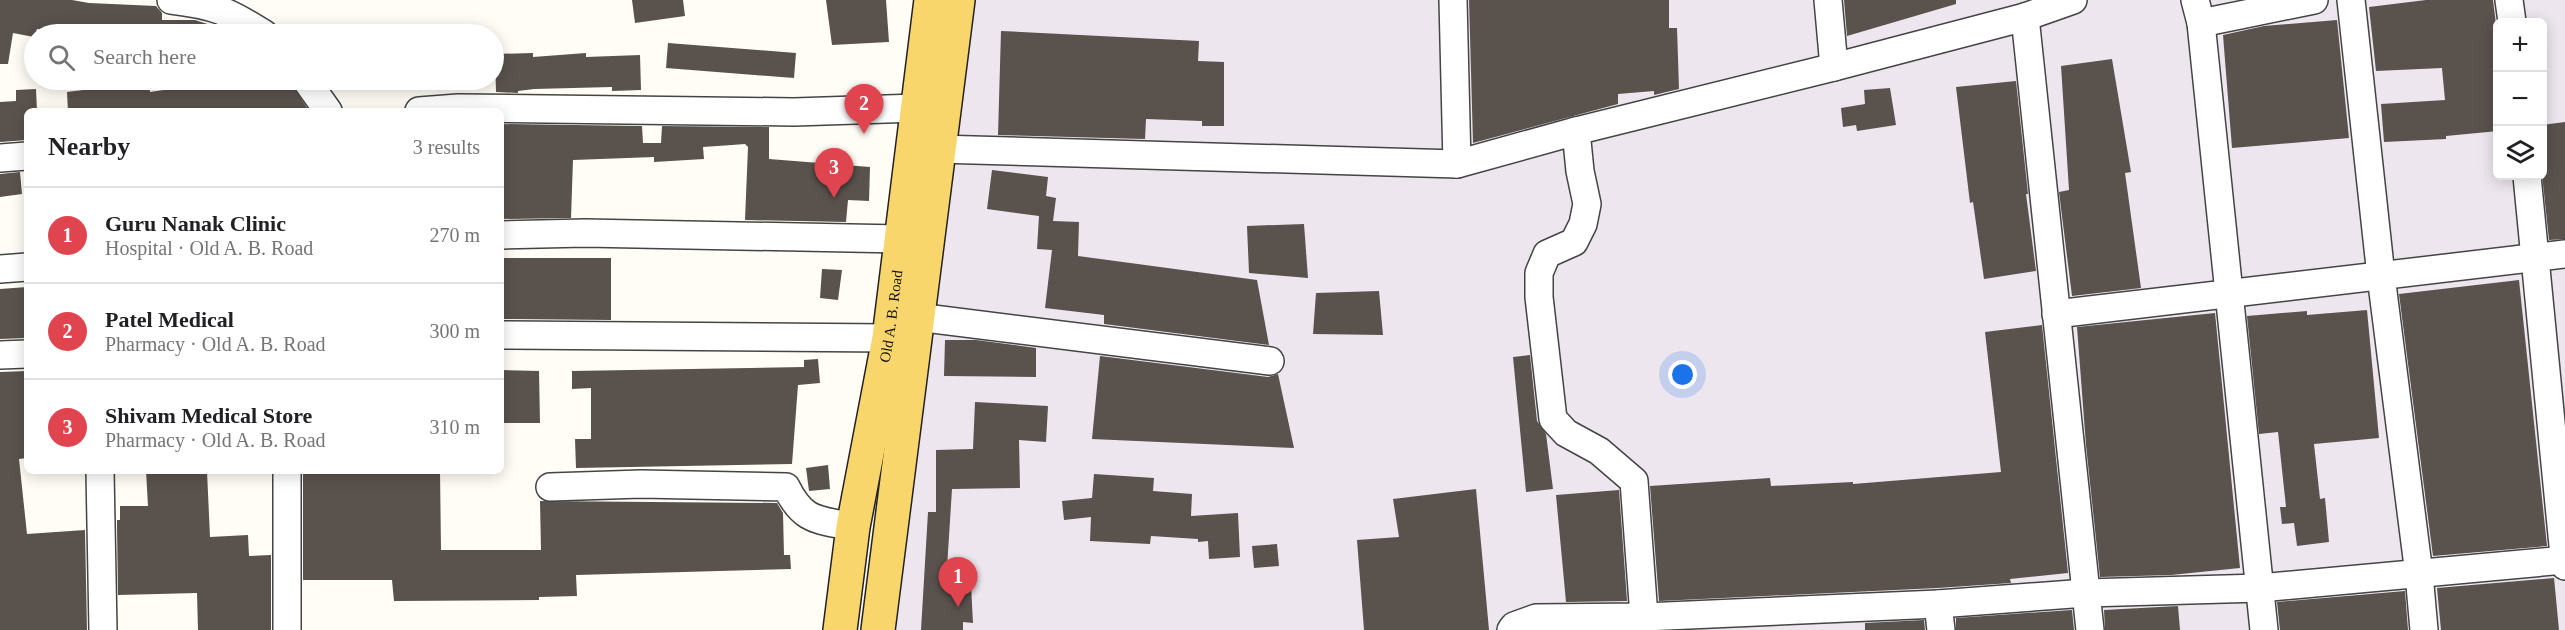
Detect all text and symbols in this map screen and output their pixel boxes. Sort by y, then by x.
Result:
map controls [2493,18,2547,180]
button: + [2493,18,2547,72]
search box [24,24,504,90]
icon: search [45,41,78,74]
text: Search here [93,44,196,69]
button: − [2493,72,2547,126]
pin: 2 [844,84,884,134]
button: layers [2493,126,2547,180]
text: Nearby [48,132,130,161]
text: 3 results [413,136,480,158]
pin: 3 [814,148,854,198]
text: Guru Nanak Clinic [105,211,286,236]
text: 1 [63,224,73,246]
text: 270 m [429,224,480,246]
text: Hospital · Old A. B. Road [105,237,313,259]
street label: Old A. B. Road [877,269,905,364]
text: Patel Medical [105,307,234,332]
text: 2 [63,320,73,342]
text: 300 m [429,320,480,342]
text: Pharmacy · Old A. B. Road [105,333,326,355]
your location [1668,360,1697,389]
text: Shivam Medical Store [105,403,312,428]
text: 3 [63,416,73,438]
text: 310 m [429,416,480,438]
text: Pharmacy · Old A. B. Road [105,429,326,451]
pin: 1 [938,558,978,607]

